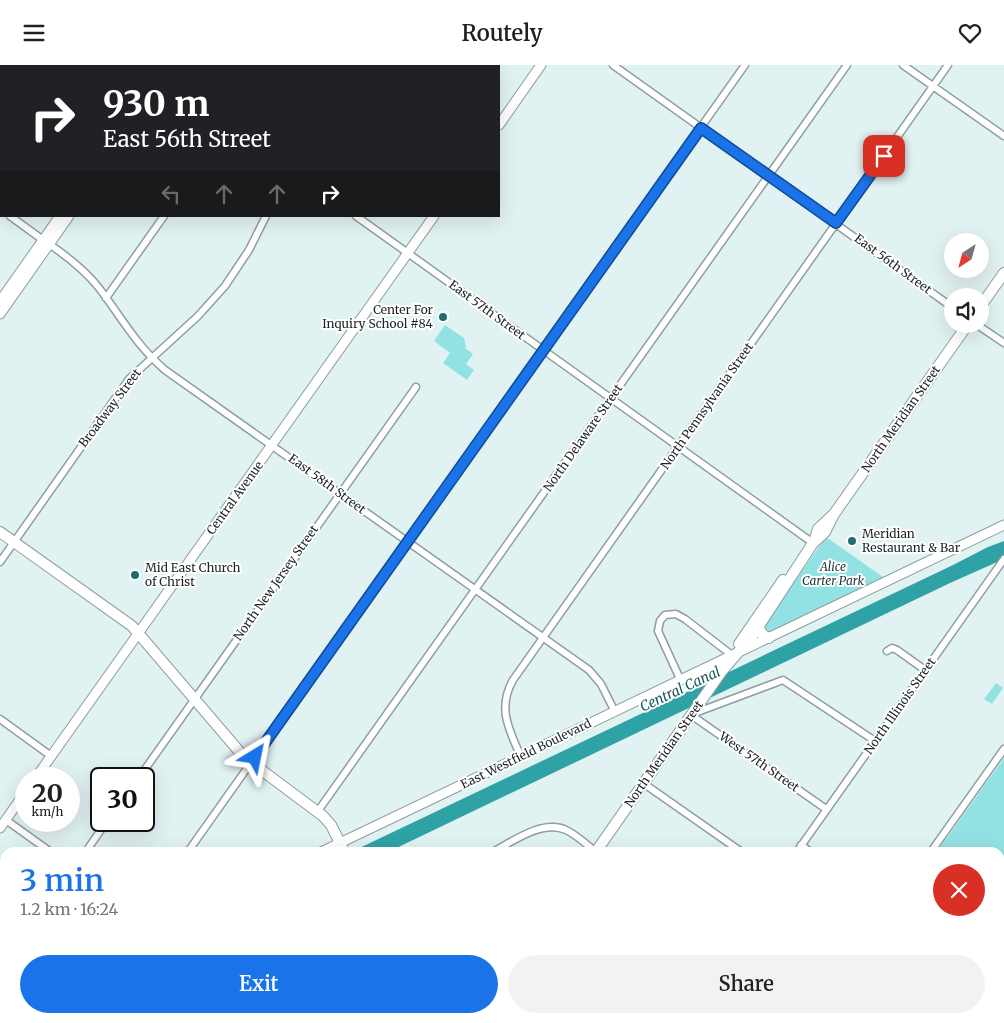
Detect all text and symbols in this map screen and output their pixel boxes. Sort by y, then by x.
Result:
icon: menu [20,19,48,47]
text: Routely [461,19,543,47]
icon: heart [956,19,984,47]
text: 930 m [103,82,210,126]
icon: right [20,85,85,150]
text: East 56th Street [103,125,271,153]
pin [863,135,905,177]
icon: arrive [870,142,898,170]
icon: left [157,180,185,208]
icon: ahead [210,180,238,208]
icon: ahead [263,180,291,208]
icon: right [316,180,344,208]
street label: East 56th Street [852,231,935,297]
north arrow [944,233,989,277]
map controls [944,233,989,333]
street label: East 57th Street [446,277,529,343]
button: sound [944,288,989,333]
place label: Center For Inquiry School #84 [322,302,434,331]
marker: Center For Inquiry School #84 [437,311,449,323]
street label: North Pennsylvania Street [657,339,756,472]
street label: North Meridian Street [858,362,943,475]
street label: Broadway Street [75,365,144,450]
street label: North Delaware Street [540,381,626,494]
street label: East 58th Street [286,451,369,517]
street label: Central Avenue [203,458,266,537]
street label: North New Jersey Street [230,522,321,643]
place label: Meridian Restaurant & Bar [862,526,961,555]
marker: Meridian Restaurant & Bar [846,535,858,547]
park label: Alice Carter Park [802,559,864,588]
place label: Mid East Church of Christ [145,560,241,589]
marker: Mid East Church of Christ [129,569,141,581]
street label: North Illinois Street [861,654,939,757]
water label: Central Canal [637,662,723,716]
street label: North Meridian Street [621,697,706,810]
street label: East Westfield Boulevard [458,715,593,792]
street label: West 57th Street [716,728,802,795]
position arrow [228,730,280,782]
speed limit sign: 30 [90,767,155,832]
text: 20 [32,777,63,809]
text: km/h [32,804,63,819]
text: 3 min [20,861,104,899]
button: close [933,864,985,916]
text: 1.2 km · 16:24 [20,899,118,919]
button: Exit [20,955,498,1013]
button: Share [508,955,985,1013]

